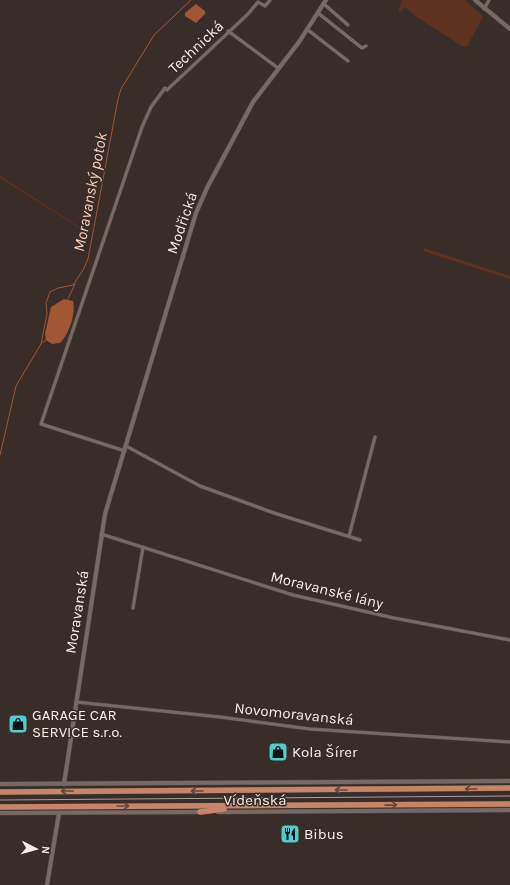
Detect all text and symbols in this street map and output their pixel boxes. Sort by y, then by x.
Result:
street label: Technická [165,17,227,77]
water label: Moravanský potok [69,130,111,253]
street label: Modřická [163,190,201,256]
street label: Moravanské lány [269,567,385,613]
street label: Moravanská [62,569,92,655]
street label: Novomoravanská [234,699,354,729]
place label: GARAGE CAR SERVICE s.r.o. [32,706,122,741]
shop icon: GARAGE CAR SERVICE s.r.o. [7,713,29,735]
shop icon: Kola Šírer [267,741,289,763]
place label: Kola Šírer [292,743,358,761]
one-way arrow [465,785,478,793]
one-way arrow [335,786,348,793]
one-way arrow [191,787,204,794]
one-way arrow [61,788,74,795]
street label: Vídeňská [223,791,287,809]
one-way arrow [384,801,397,809]
one-way arrow [116,803,129,810]
restaurant icon: Bibus [279,823,301,845]
place label: Bibus [304,825,344,843]
north arrow [16,829,56,869]
text: N [39,845,52,855]

